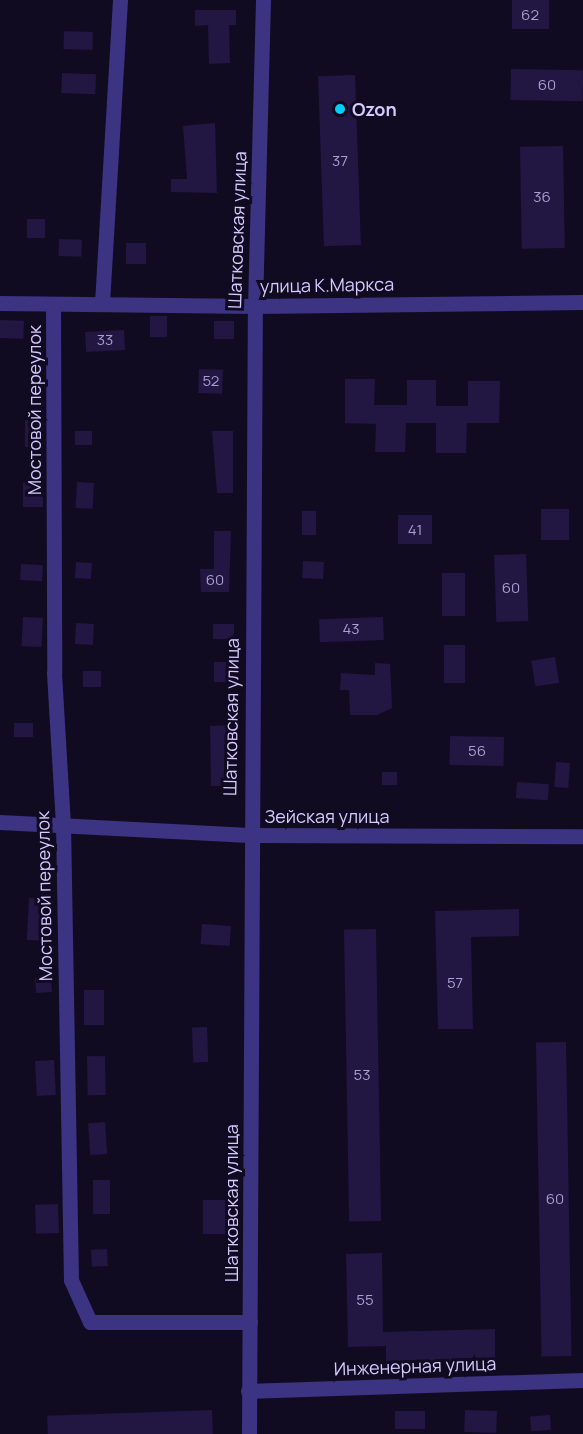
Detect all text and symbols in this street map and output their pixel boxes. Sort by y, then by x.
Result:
house number: 62 [521,6,539,24]
house number: 60 [538,76,556,94]
place label: Ozon [352,98,397,120]
marker: Ozon [333,102,347,116]
street label: Шатковская улица [223,151,251,309]
house number: 37 [332,152,348,170]
house number: 36 [533,188,551,206]
street label: улица К.Маркса [260,273,394,297]
street label: Мостовой переулок [23,325,45,495]
house number: 33 [97,331,113,349]
house number: 52 [203,372,219,390]
house number: 41 [408,521,422,539]
house number: 60 [206,571,224,589]
house number: 60 [502,579,520,597]
house number: 43 [342,620,360,638]
street label: Шатковская улица [219,638,243,796]
house number: 56 [468,742,486,760]
street label: Зейская улица [265,805,389,827]
street label: Мостовой переулок [32,811,56,981]
house number: 57 [447,974,463,992]
house number: 53 [354,1066,370,1084]
street label: Шатковская улица [220,1124,242,1282]
house number: 60 [546,1190,564,1208]
house number: 55 [356,1291,374,1309]
street label: Инженерная улица [333,1352,497,1380]

